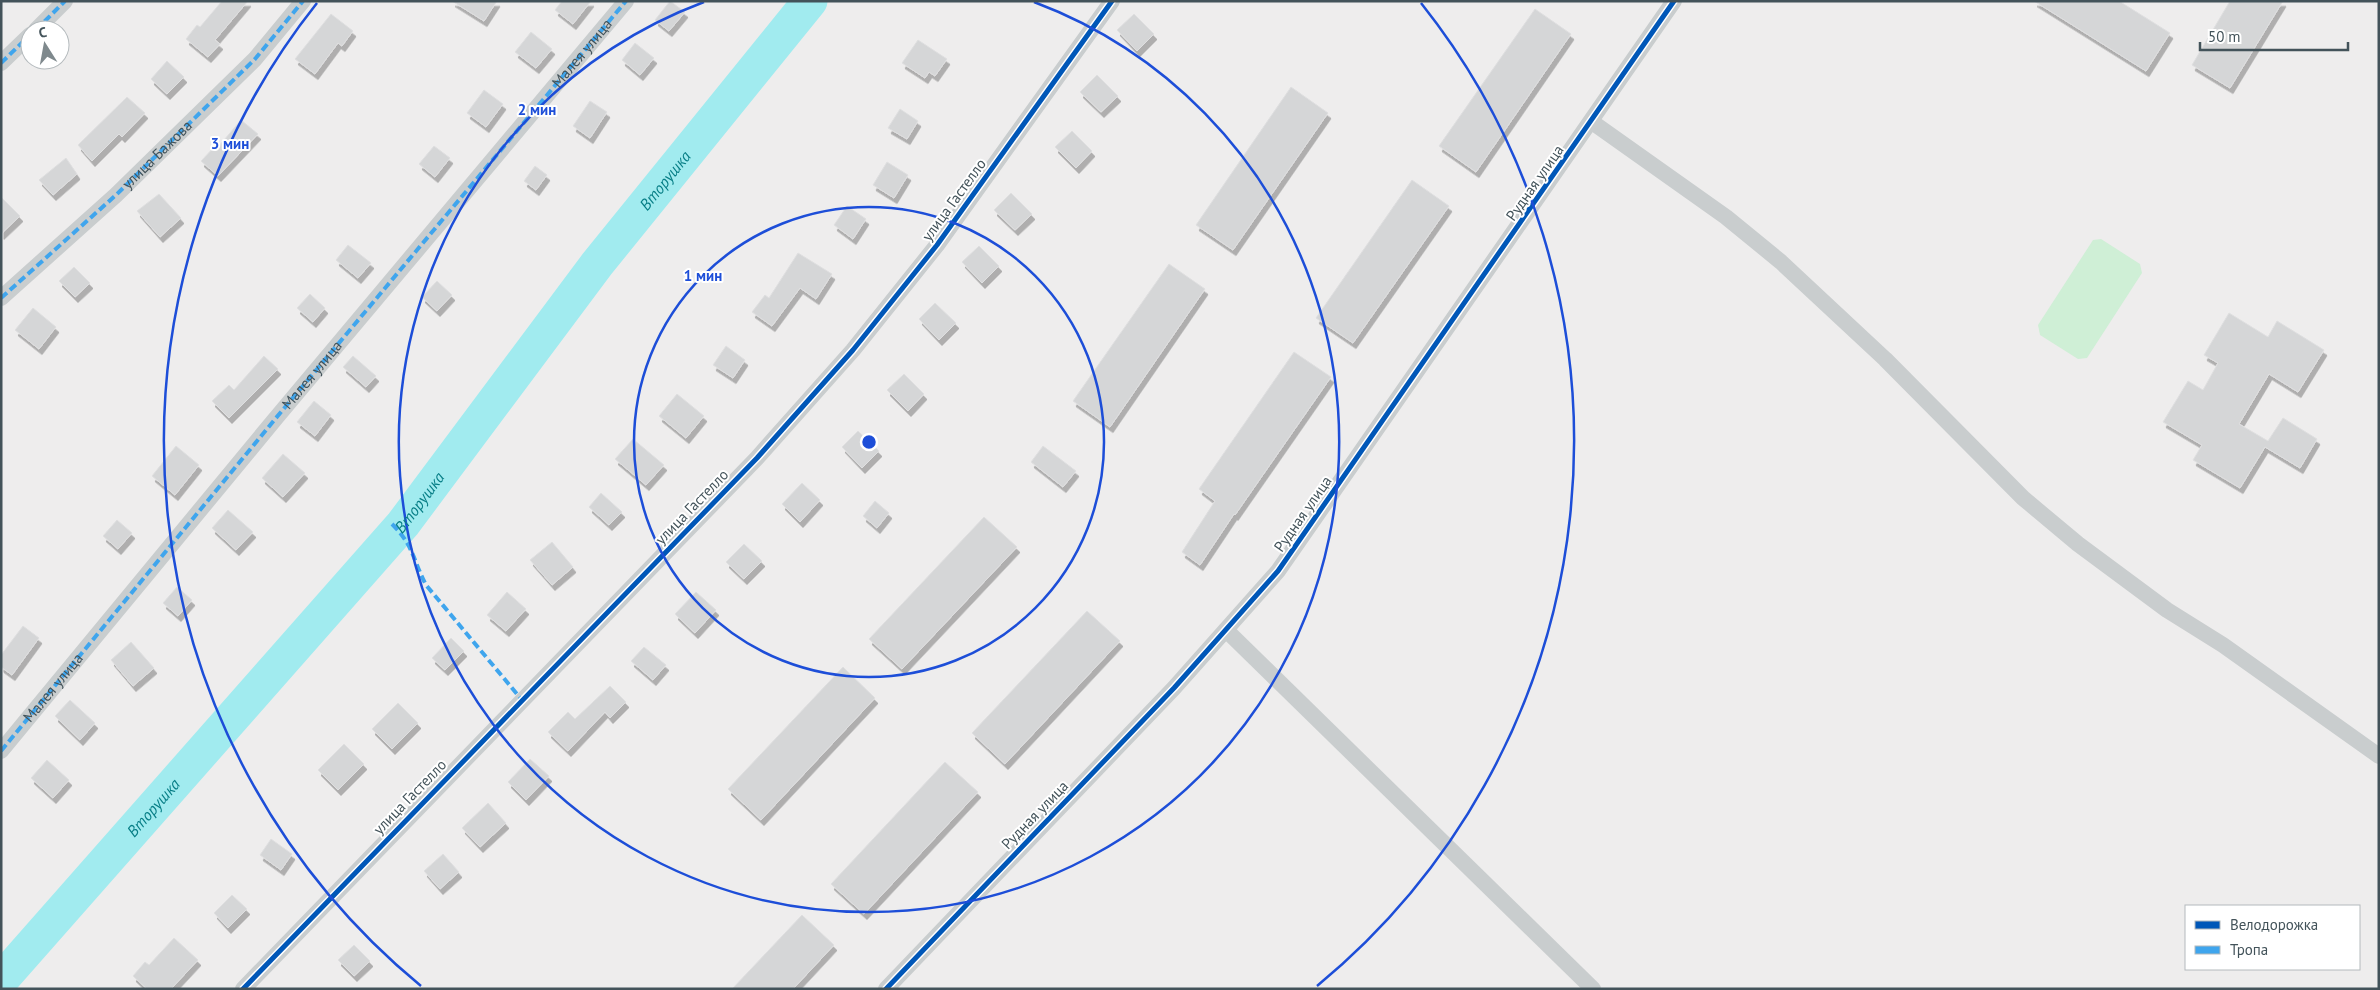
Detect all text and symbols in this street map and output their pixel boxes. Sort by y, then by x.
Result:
street label: Малея улица [547,15,616,91]
north arrow [20,20,70,70]
scale bar [2200,20,2348,52]
text: С [37,23,48,42]
text: 50 m [2208,27,2241,46]
text: 2 мин [518,100,556,119]
street label: улица Бажова [118,116,196,193]
text: 3 мин [211,134,249,153]
street label: Рудная улица [1502,141,1568,224]
water label: Вторушка [635,146,695,214]
street label: улица Гастелло [917,155,990,245]
text: 1 мин [684,266,722,285]
street label: Малея улица [277,336,346,413]
centre of rings [860,433,878,451]
street label: улица Гастелло [651,465,732,548]
water label: Вторушка [390,468,448,537]
street label: Рудная улица [1270,472,1336,555]
street label: Малея улица [19,649,87,726]
street label: улица Гастелло [369,755,450,838]
water label: Вторушка [122,774,184,841]
street label: Рудная улица [997,776,1072,853]
legend [2185,905,2360,970]
text: Велодорожка [2230,915,2318,934]
text: Тропа [2230,940,2268,959]

